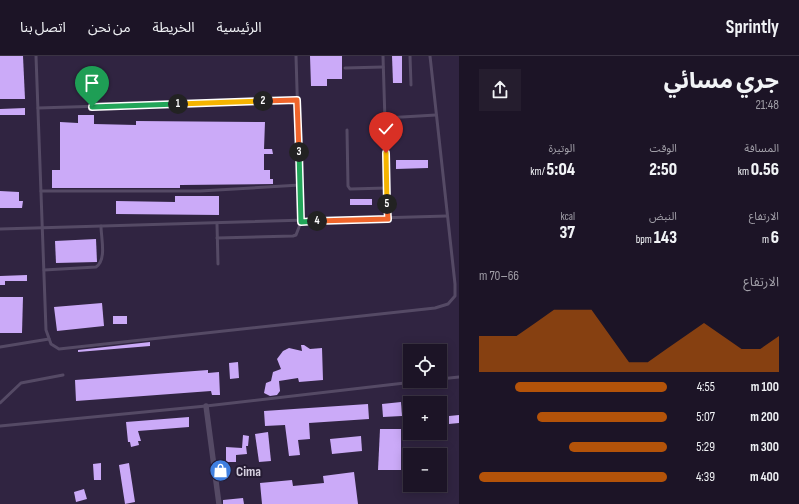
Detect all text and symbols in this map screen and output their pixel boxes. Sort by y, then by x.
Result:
text: Sprintly [726,16,779,39]
text: اتصل بنا [20,19,66,36]
text: من نحن [88,19,131,36]
text: الخريطة [153,19,195,36]
text: الرئيسية [217,19,262,36]
pin [75,66,109,107]
text: جري مسائي [664,68,779,95]
button: share [479,69,521,111]
icon: arrive [81,72,103,94]
pin: 2 [253,91,273,111]
pin: 1 [168,94,188,114]
text: 2 [261,94,265,107]
text: 1 [176,97,180,110]
text: 21:48 [755,97,779,113]
pin [369,112,403,153]
icon: check [375,118,397,140]
pin: 3 [289,142,309,162]
text: الوتيرة [549,142,575,155]
text: الوقت [649,142,677,155]
text: المسافة [744,142,779,155]
text: 3 [297,145,301,158]
text: 5:04 [547,160,575,180]
text: 2:50 [649,160,677,180]
text: 0.56 [751,160,779,180]
text: /km [530,165,547,178]
text: km [738,165,751,178]
pin: 5 [377,194,397,214]
text: 5 [385,197,389,210]
text: kcal [560,210,575,223]
text: النبض [649,210,677,223]
text: الارتفاع [749,210,779,223]
pin: 4 [307,211,327,231]
text: 4 [314,214,320,227]
text: 37 [559,223,575,243]
text: 143 [654,228,677,248]
text: 6 [771,228,779,248]
text: bpm [636,233,654,246]
text: m [762,233,771,246]
text: 66–70 m [479,268,519,284]
text: الارتفاع [743,274,779,290]
map controls [403,344,447,492]
button: locate [403,344,447,388]
text: 4:55 [697,379,715,395]
text: 100 m [751,379,779,395]
button: + [403,396,447,440]
text: 5:07 [696,409,715,425]
text: 200 m [750,409,779,425]
text: 5:29 [696,439,715,455]
text: 300 m [750,439,779,455]
button: − [403,448,447,492]
shop icon: Cima [208,458,234,484]
place label: Cima [236,463,261,480]
text: 4:39 [696,469,715,485]
text: 400 m [750,469,779,485]

